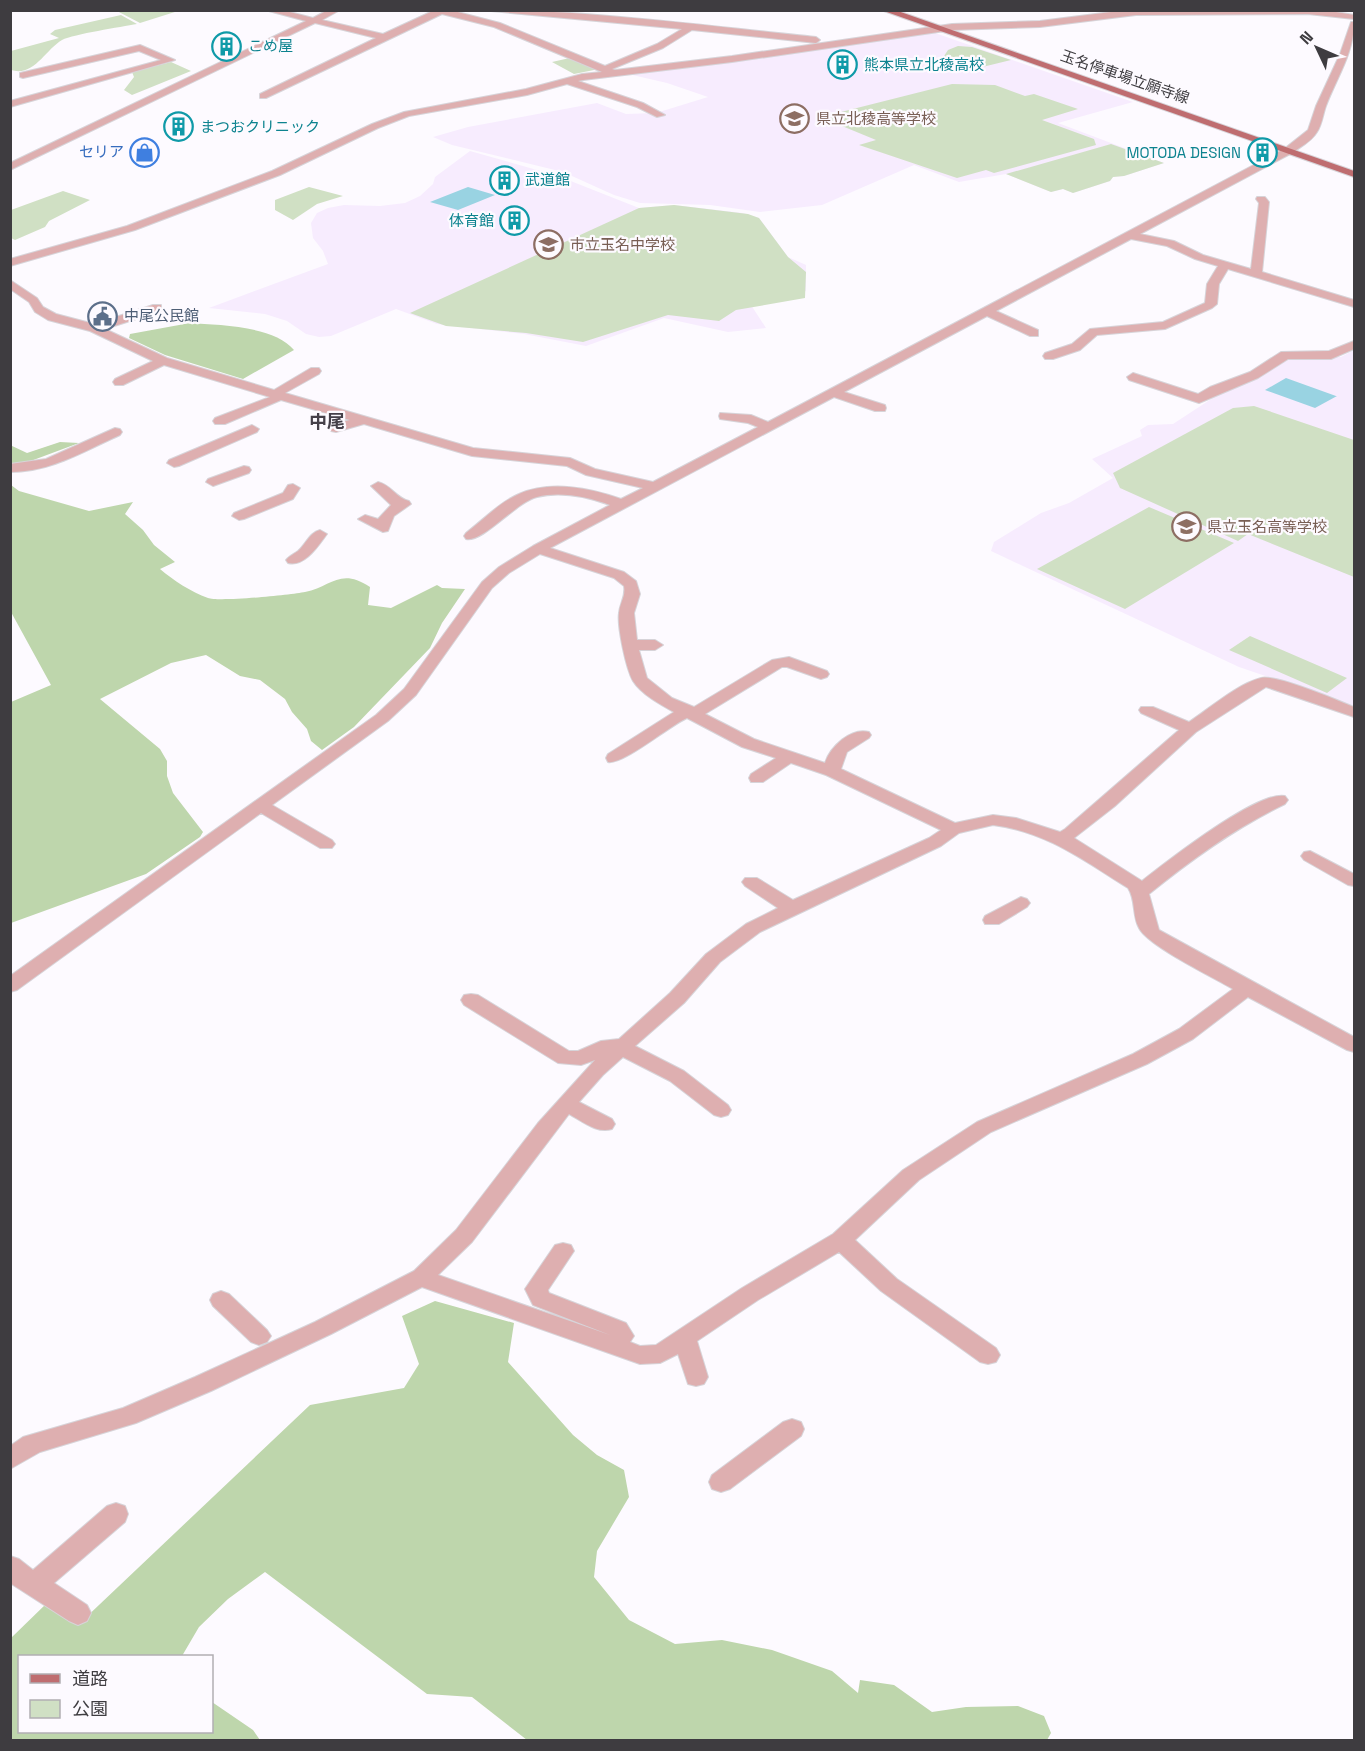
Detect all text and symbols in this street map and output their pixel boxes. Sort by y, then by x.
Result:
north arrow [1287,18,1347,78]
text: N [1295,27,1318,49]
building icon: こめ屋 [211,30,243,62]
place label: こめ屋 [248,36,293,55]
street label: 玉名停車場立願寺線 [1058,46,1192,107]
building icon: 熊本県立北稜高校 [827,49,859,81]
place label: 熊本県立北稜高校 [864,55,984,74]
school or university icon: 県立北稜高等学校 [779,103,811,135]
place label: 県立北稜高等学校 [816,109,936,128]
building icon: まつおクリニック [163,111,195,143]
place label: まつおクリニック [200,117,320,136]
shop icon: セリア [129,136,161,168]
building icon: MOTODA DESIGN [1246,137,1278,169]
place label: セリア [79,142,124,161]
place label: MOTODA DESIGN [1126,143,1241,162]
building icon: 武道館 [488,164,520,196]
place label: 武道館 [525,170,570,189]
building icon: 体育館 [499,205,531,237]
place label: 体育館 [449,211,494,230]
school or university icon: 市立玉名中学校 [533,229,565,261]
place label: 市立玉名中学校 [570,235,675,254]
public building icon: 中尾公民館 [87,300,119,332]
place label: 中尾公民館 [124,306,199,325]
district label: 中尾 [309,410,345,433]
school or university icon: 県立玉名高等学校 [1170,511,1202,543]
place label: 県立玉名高等学校 [1207,517,1327,536]
legend [18,1655,213,1733]
text: 道路 [72,1667,108,1690]
text: 公園 [72,1697,108,1720]

